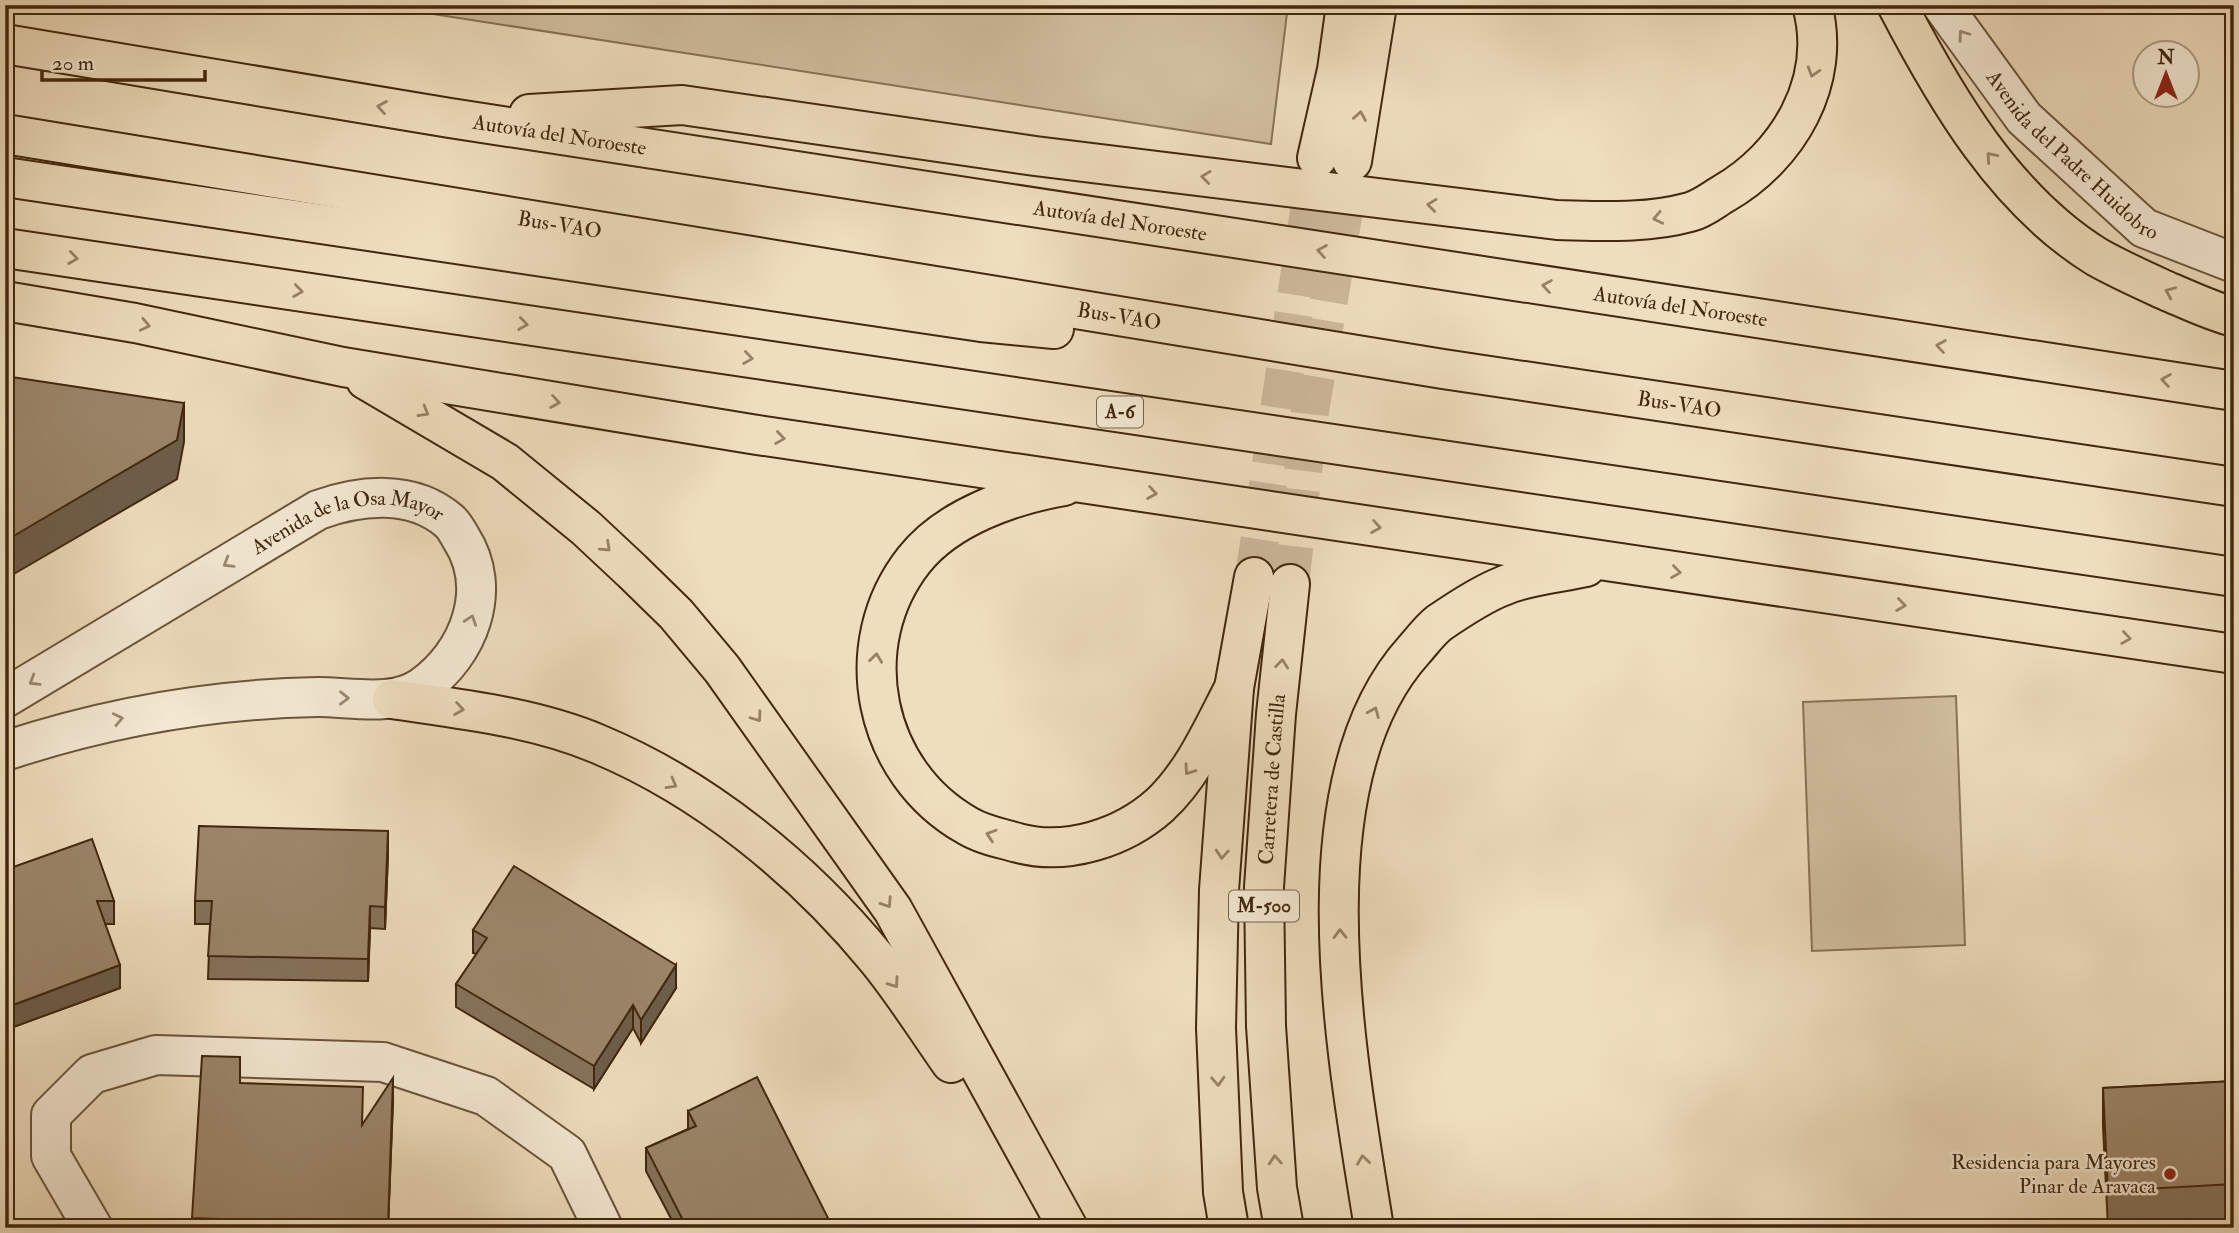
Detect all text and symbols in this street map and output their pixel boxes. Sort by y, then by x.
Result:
one-way arrow [1959,30,1971,43]
scale bar [42,38,205,82]
north arrow [2130,38,2200,108]
text: N [2156,46,2175,70]
text: 20 m [52,50,94,77]
street label: Avenida del Padre Huidobro [1980,64,2162,246]
one-way arrow [1807,66,1822,78]
one-way arrow [376,100,388,115]
street label: Autovía del Noroeste [470,108,649,161]
one-way arrow [1352,110,1367,122]
one-way arrow [1987,152,1999,165]
one-way arrow [1200,169,1212,184]
street label: Autovía del Noroeste [1030,194,1209,247]
one-way arrow [1426,197,1438,212]
street label: Bus-VAO [516,204,604,245]
one-way arrow [1652,210,1664,225]
one-way arrow [1316,244,1328,259]
one-way arrow [67,250,79,265]
one-way arrow [1541,278,1553,293]
street label: Autovía del Noroeste [1591,280,1769,333]
one-way arrow [292,283,304,298]
one-way arrow [2165,286,2178,300]
street label: Bus-VAO [1075,296,1163,336]
one-way arrow [139,317,151,331]
one-way arrow [517,317,529,332]
one-way arrow [1936,339,1947,354]
one-way arrow [742,350,754,365]
one-way arrow [2160,373,2172,388]
street label: Bus-VAO [1635,385,1723,424]
one-way arrow [549,394,561,409]
road number: A-6 [1097,396,1143,428]
one-way arrow [416,404,429,417]
one-way arrow [774,430,786,445]
street label: Avenida de la Osa Mayor [245,484,450,561]
one-way arrow [1146,485,1157,500]
one-way arrow [1371,519,1382,534]
one-way arrow [598,538,611,551]
one-way arrow [223,555,236,568]
one-way arrow [1670,564,1682,579]
one-way arrow [1895,597,1907,612]
one-way arrow [463,615,477,627]
one-way arrow [2120,630,2132,645]
one-way arrow [869,652,884,664]
one-way arrow [1274,658,1289,670]
one-way arrow [28,672,41,685]
one-way arrow [339,690,350,705]
street label: Carretera de Castilla [1252,692,1292,866]
one-way arrow [453,701,465,716]
one-way arrow [1366,706,1380,719]
one-way arrow [748,709,761,722]
one-way arrow [112,712,124,727]
one-way arrow [1185,762,1197,775]
one-way arrow [665,775,678,789]
one-way arrow [986,829,998,843]
one-way arrow [1215,849,1230,860]
road number: M-500 [1229,890,1299,922]
one-way arrow [878,895,891,908]
one-way arrow [1332,928,1348,939]
one-way arrow [886,976,898,988]
one-way arrow [1210,1076,1225,1087]
place label: Residencia para Mayores Pinar de Aravaca [1951,1149,2156,1200]
one-way arrow [1268,1154,1283,1165]
one-way arrow [1356,1154,1371,1166]
marker: Residencia para Mayores Pinar de Aravaca [2162,1166,2178,1182]

